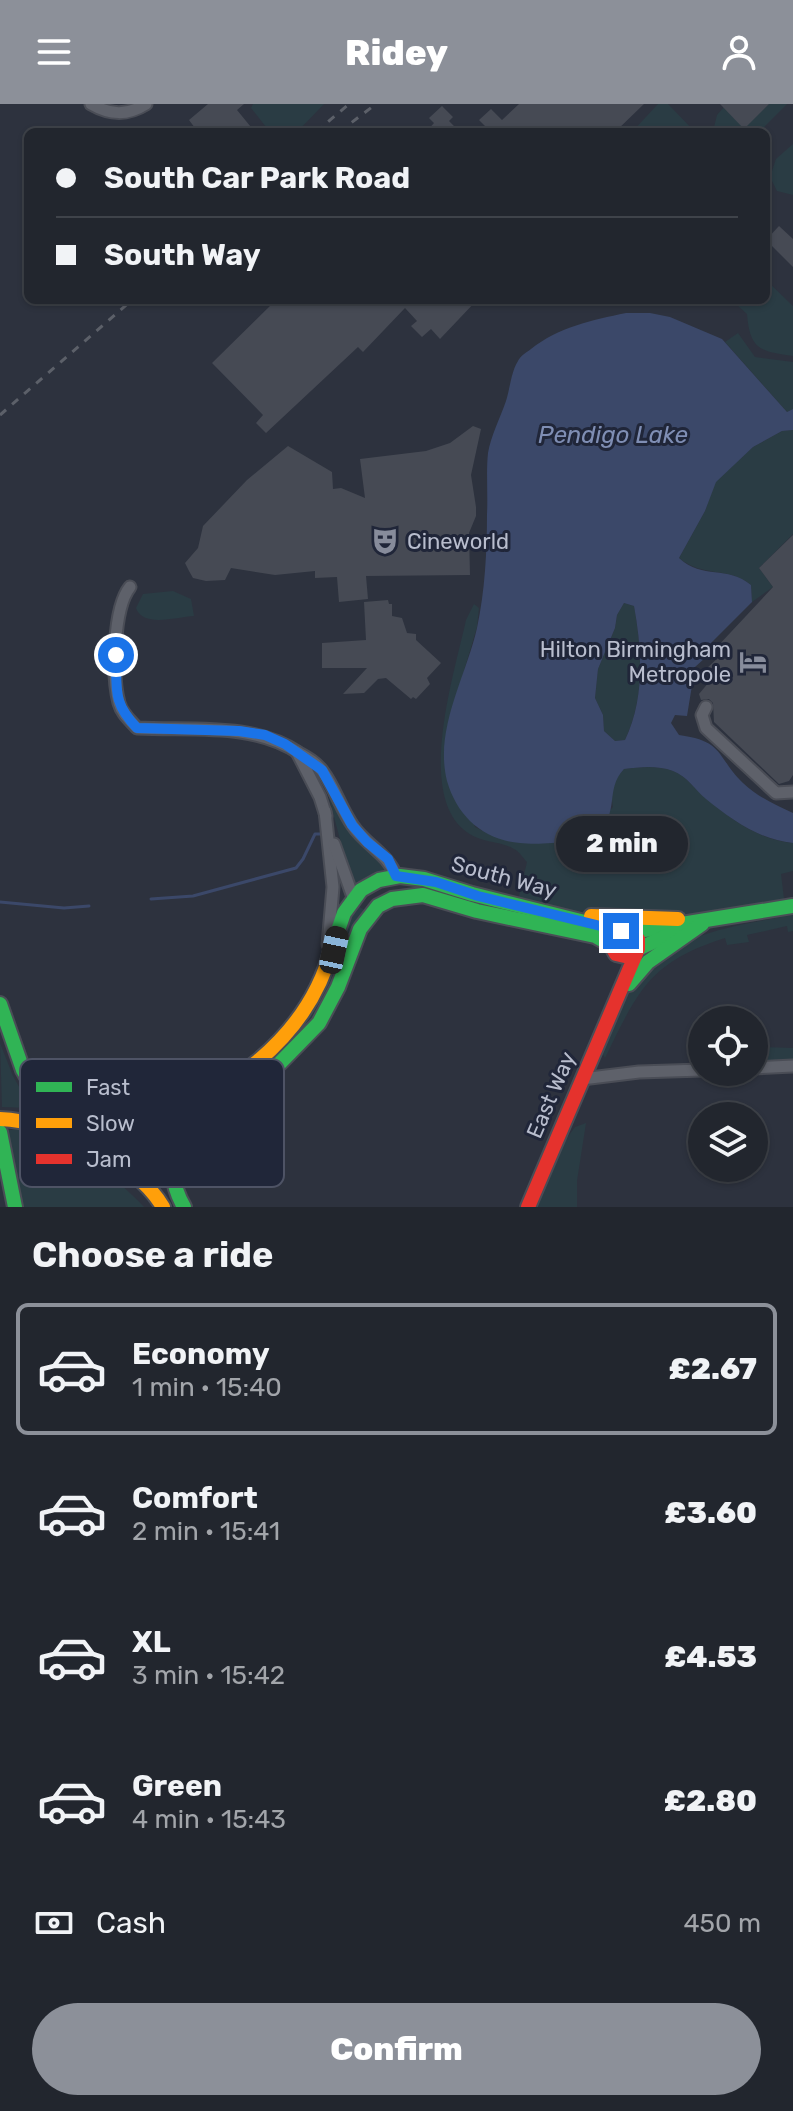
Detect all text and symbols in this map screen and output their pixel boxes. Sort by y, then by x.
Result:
icon: menu [32,30,76,74]
icon: person [717,30,761,74]
text: Ridey [345,31,448,74]
text: South Car Park Road [104,160,410,196]
text: South Way [104,237,261,273]
water label: Pendigo Lake [538,421,688,449]
theatre icon: Cineworld [370,526,400,556]
place label: Cineworld [407,528,509,555]
place label: Hilton Birmingham Metropole [540,636,731,688]
route start [98,637,134,673]
hotel icon: Hilton Birmingham Metropole [738,647,768,677]
callout: 2 min [555,815,687,871]
text: 2 min [586,828,658,859]
street label: South Way [448,850,560,904]
route end [603,913,639,949]
car [317,924,351,976]
map controls [688,1006,768,1182]
button: locate [688,1006,768,1086]
street label: East Way [521,1048,581,1142]
legend [20,1059,284,1187]
text: Fast [86,1074,131,1101]
button: layers [688,1102,768,1182]
text: Slow [86,1110,135,1137]
text: Jam [86,1146,132,1173]
text: Choose a ride [32,1233,273,1276]
icon: car [36,1333,108,1405]
text: Economy [132,1336,270,1372]
text: £2.67 [669,1351,757,1387]
text: 1 min · 15:40 [132,1372,282,1403]
icon: car [36,1477,108,1549]
text: Comfort [132,1480,258,1516]
text: £3.60 [664,1495,757,1531]
text: 2 min · 15:41 [132,1516,280,1547]
icon: car [36,1621,108,1693]
text: XL [132,1624,171,1660]
text: £4.53 [664,1639,757,1675]
text: 3 min · 15:42 [132,1660,285,1691]
icon: car [36,1765,108,1837]
text: Green [132,1768,222,1804]
text: £2.80 [664,1783,757,1819]
text: 4 min · 15:43 [132,1804,286,1835]
icon: cash [32,1901,76,1945]
text: Cash [96,1905,166,1941]
text: 450 m [683,1908,761,1939]
button: Confirm [32,2003,761,2095]

